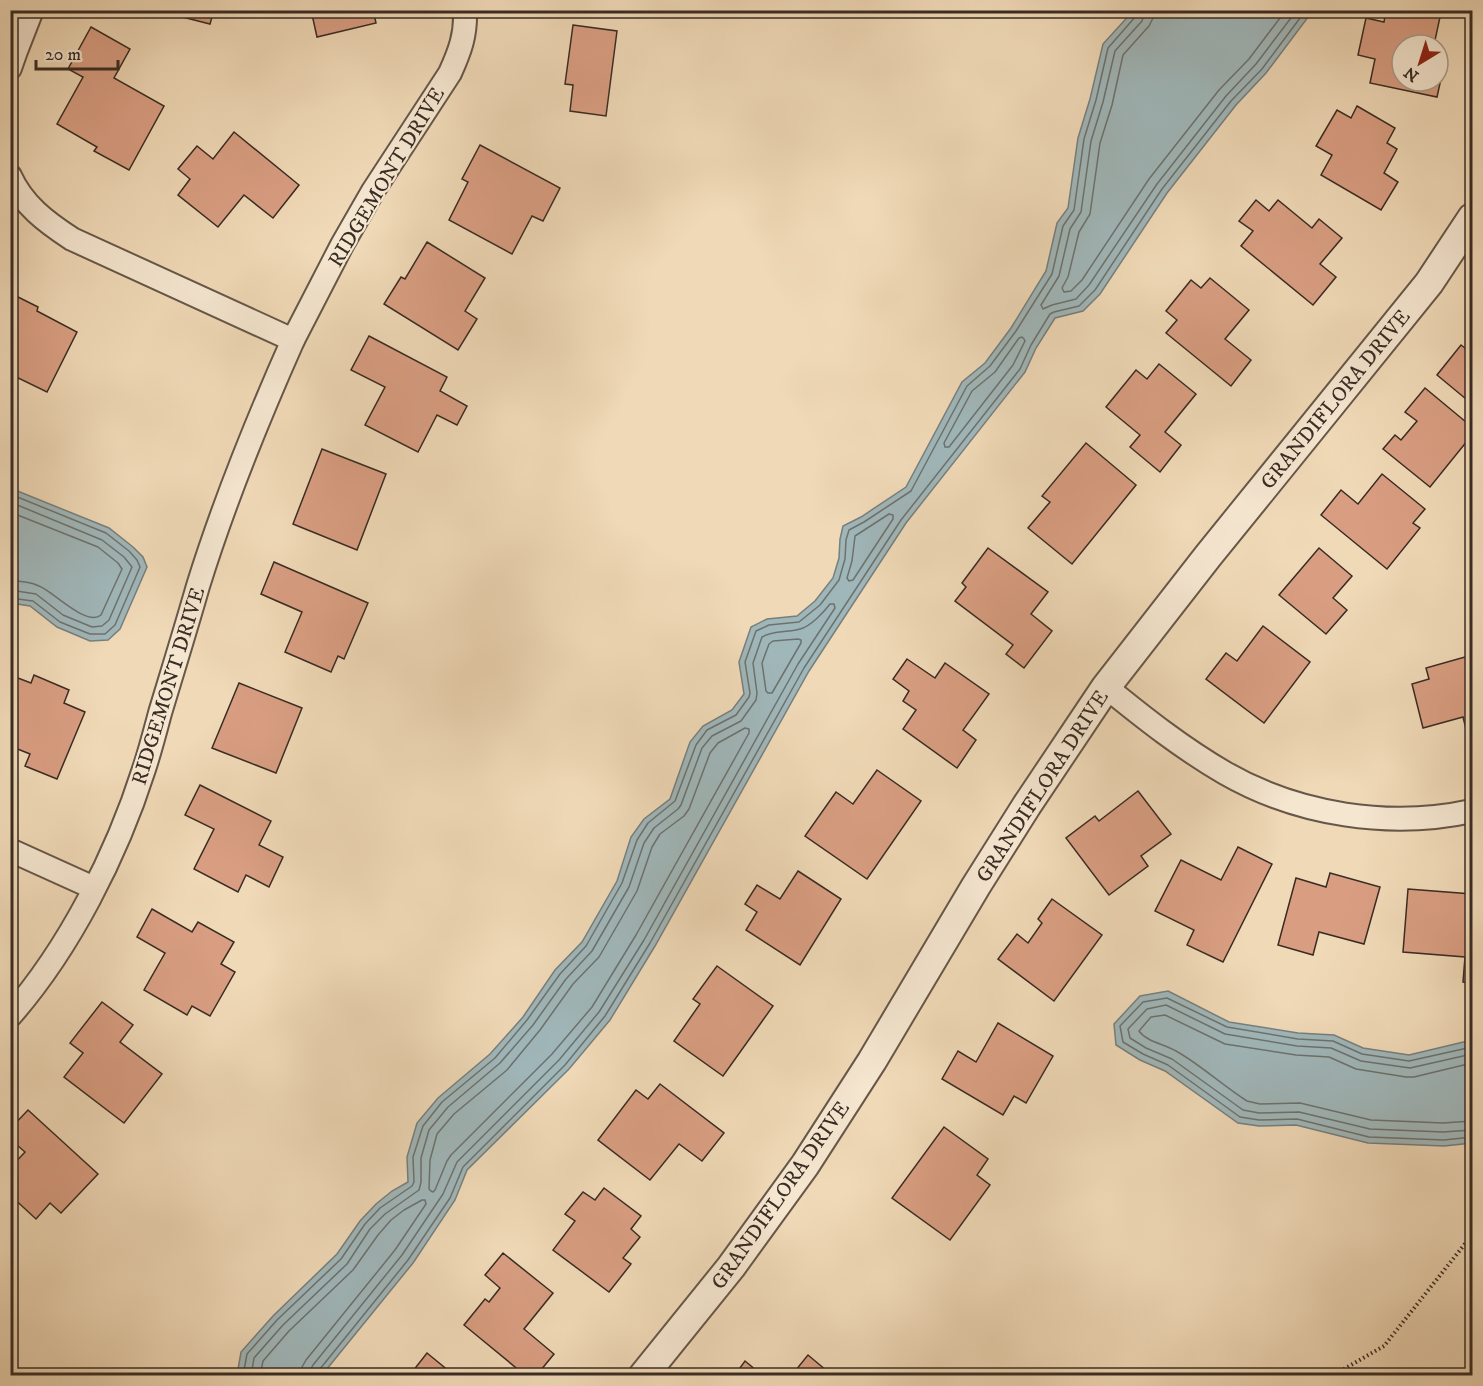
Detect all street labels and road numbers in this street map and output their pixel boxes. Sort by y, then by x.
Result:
street label: RIDGEMONT DRIVE [323,83,451,272]
street label: GRANDIFLORA DRIVE [1255,304,1416,495]
street label: RIDGEMONT DRIVE [127,584,211,788]
street label: GRANDIFLORA DRIVE [971,685,1115,888]
street label: GRANDIFLORA DRIVE [706,1096,856,1295]

